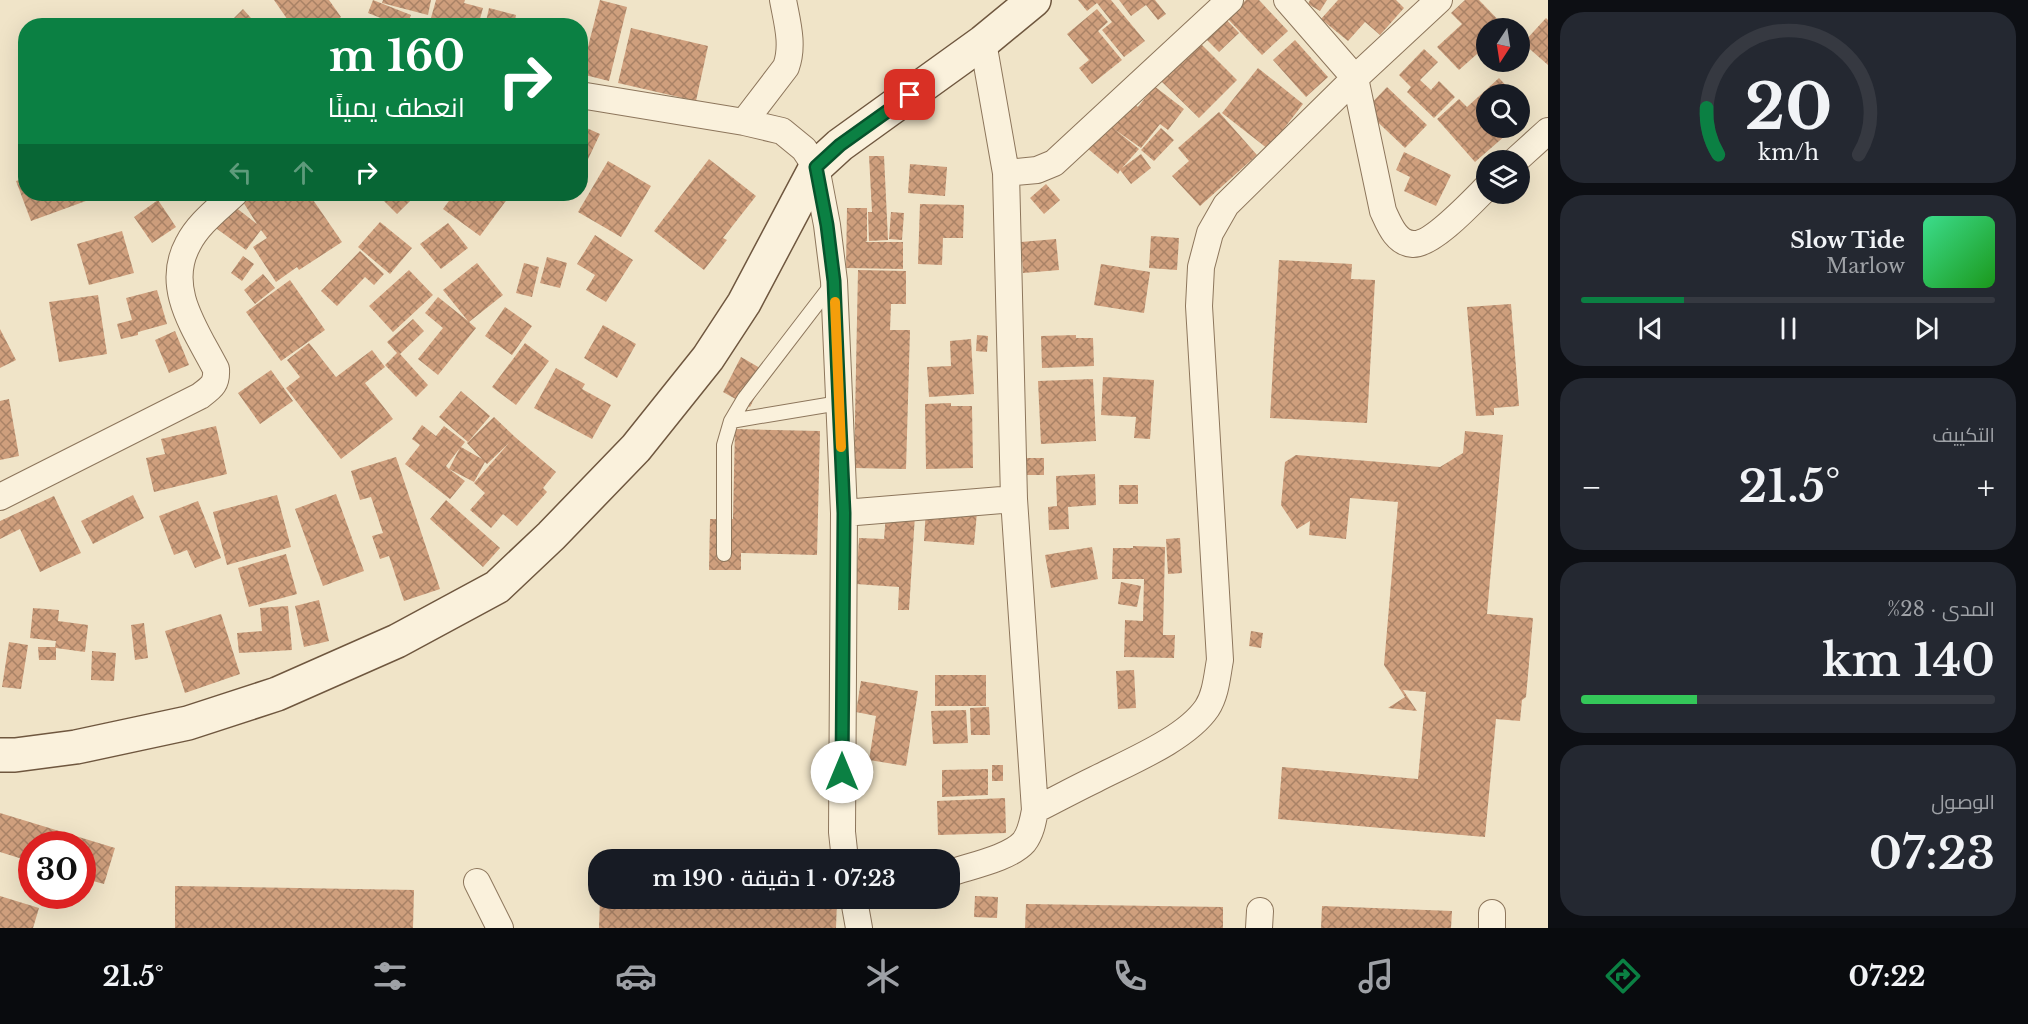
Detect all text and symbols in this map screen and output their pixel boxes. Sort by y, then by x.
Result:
north arrow [1476,18,1530,72]
map controls [1476,18,1530,204]
text: 160 m [329,30,465,82]
icon: right [486,42,564,120]
text: 20 [1744,68,1832,146]
pin [884,69,935,120]
icon: arrive [893,78,926,111]
button: search [1476,84,1530,138]
text: انعطف يمينًا [328,91,465,124]
text: km/h [1758,139,1819,166]
button: layers [1476,150,1530,204]
icon: left [224,156,257,189]
icon: ahead [287,156,320,189]
icon: right [350,156,383,189]
text: Slow Tide [1790,227,1905,254]
text: Marlow [1826,254,1905,278]
icon: previous [1634,312,1667,345]
icon: pause [1772,312,1805,345]
icon: next [1910,312,1943,345]
text: التكييف [1932,423,1995,447]
text: 21.5° [1738,458,1840,514]
text: − [1581,467,1602,508]
text: + [1977,467,1995,508]
text: المدى · 28% [1887,597,1995,621]
text: 140 km [1822,632,1995,688]
position arrow [810,740,874,804]
text: الوصول [1931,790,1995,814]
text: 07:23 [1869,825,1995,881]
speed limit sign: 30 [18,831,96,909]
text: 07:23 · 1 دقيقة · 190 m [652,865,896,892]
icon: filters [369,955,411,997]
icon: car [615,955,657,997]
icon: climate [862,955,904,997]
icon: phone [1109,955,1151,997]
icon: music [1355,955,1397,997]
icon: directions [1602,955,1644,997]
text: 21.5° [102,960,164,993]
text: 07:22 [1849,960,1926,993]

